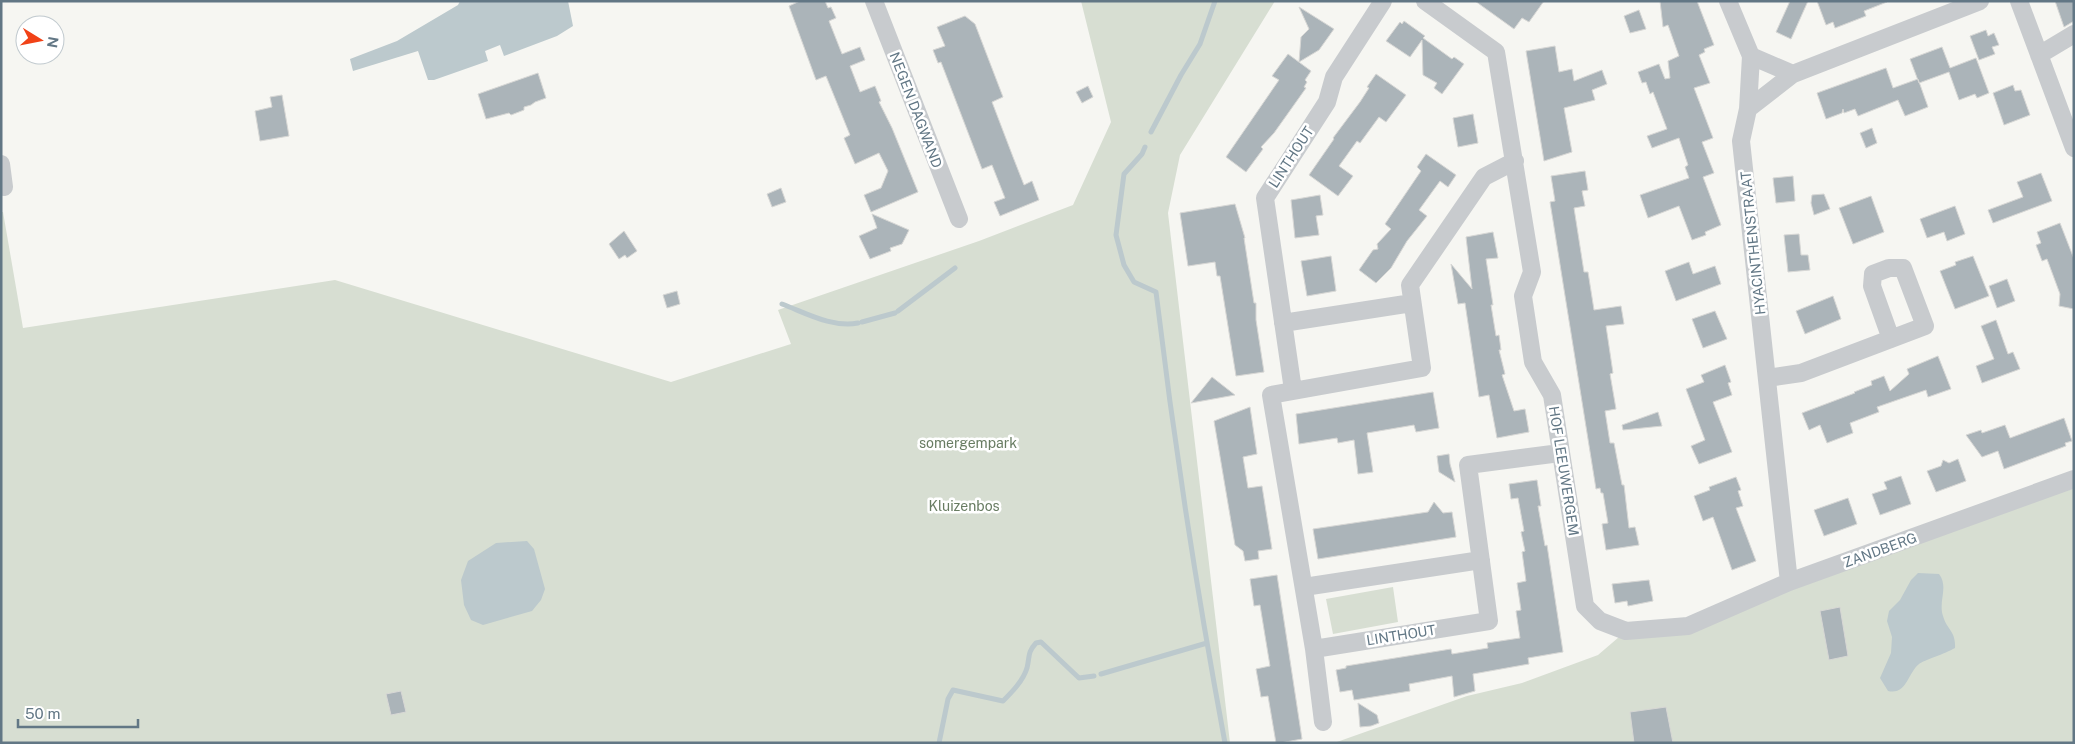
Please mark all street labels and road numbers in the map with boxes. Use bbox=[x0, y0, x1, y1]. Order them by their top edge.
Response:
street label: NEGEN DAGWAND bbox=[887, 50, 945, 170]
street label: LINTHOUT bbox=[1265, 123, 1317, 191]
street label: HYACINTHENSTRAAT bbox=[1738, 170, 1768, 316]
street label: HOF LEEUWERGEM bbox=[1546, 405, 1582, 537]
street label: ZANDBERG bbox=[1841, 529, 1919, 571]
street label: LINTHOUT bbox=[1365, 622, 1437, 648]

